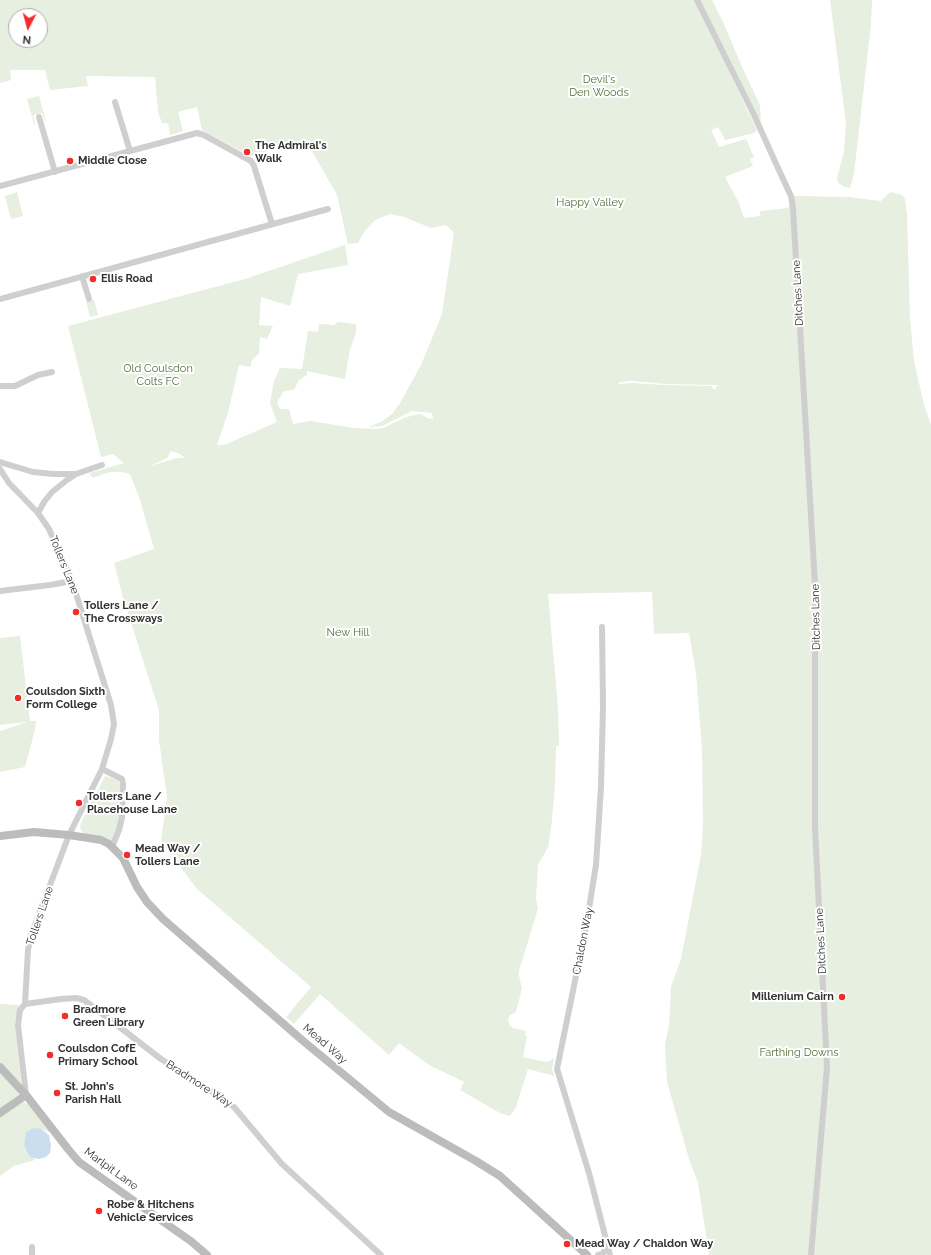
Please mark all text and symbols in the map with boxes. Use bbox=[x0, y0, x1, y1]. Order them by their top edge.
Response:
north arrow bbox=[8, 8, 48, 48]
text: N bbox=[22, 33, 32, 46]
park label: Devil's Den Woods bbox=[569, 73, 629, 99]
place label: The Admiral's Walk bbox=[255, 139, 327, 165]
marker: The Admiral's Walk bbox=[242, 147, 252, 157]
place label: Middle Close bbox=[78, 154, 147, 168]
marker: Middle Close bbox=[65, 156, 75, 166]
park label: Happy Valley bbox=[556, 196, 624, 210]
street label: Ditches Lane bbox=[790, 260, 806, 326]
place label: Ellis Road bbox=[101, 272, 153, 286]
marker: Ellis Road bbox=[88, 274, 98, 284]
park label: Old Coulsdon Colts FC bbox=[123, 362, 193, 388]
street label: Tollers Lane bbox=[46, 534, 82, 596]
street label: Ditches Lane bbox=[809, 584, 823, 650]
place label: Tollers Lane / The Crossways bbox=[84, 599, 162, 625]
marker: Tollers Lane / The Crossways bbox=[71, 607, 81, 617]
park label: New Hill bbox=[327, 626, 369, 640]
place label: Coulsdon Sixth Form College bbox=[26, 685, 105, 711]
marker: Coulsdon Sixth Form College bbox=[13, 693, 23, 703]
place label: Tollers Lane / Placehouse Lane bbox=[87, 790, 177, 816]
marker: Tollers Lane / Placehouse Lane bbox=[74, 798, 84, 808]
place label: Mead Way / Tollers Lane bbox=[135, 842, 200, 868]
marker: Mead Way / Tollers Lane bbox=[122, 850, 132, 860]
street label: Tollers Lane bbox=[24, 885, 56, 947]
street label: Chaldon Way bbox=[570, 906, 596, 976]
street label: Ditches Lane bbox=[813, 908, 829, 974]
place label: Millenium Cairn bbox=[751, 990, 834, 1004]
marker: Millenium Cairn bbox=[837, 992, 847, 1002]
place label: Bradmore Green Library bbox=[73, 1003, 145, 1029]
marker: Bradmore Green Library bbox=[60, 1011, 70, 1021]
street label: Mead Way bbox=[300, 1021, 350, 1067]
place label: Coulsdon CofE Primary School bbox=[58, 1042, 138, 1068]
park label: Farthing Downs bbox=[759, 1046, 839, 1060]
marker: Coulsdon CofE Primary School bbox=[45, 1050, 55, 1060]
street label: Bradmore Way bbox=[163, 1058, 235, 1110]
place label: St. John's Parish Hall bbox=[65, 1080, 121, 1106]
marker: St. John's Parish Hall bbox=[52, 1088, 62, 1098]
street label: Marlpit Lane bbox=[81, 1145, 141, 1193]
place label: Robe & Hitchens Vehicle Services bbox=[107, 1198, 194, 1224]
marker: Robe & Hitchens Vehicle Services bbox=[94, 1206, 104, 1216]
place label: Mead Way / Chaldon Way bbox=[575, 1237, 713, 1251]
marker: Mead Way / Chaldon Way bbox=[562, 1239, 572, 1249]

